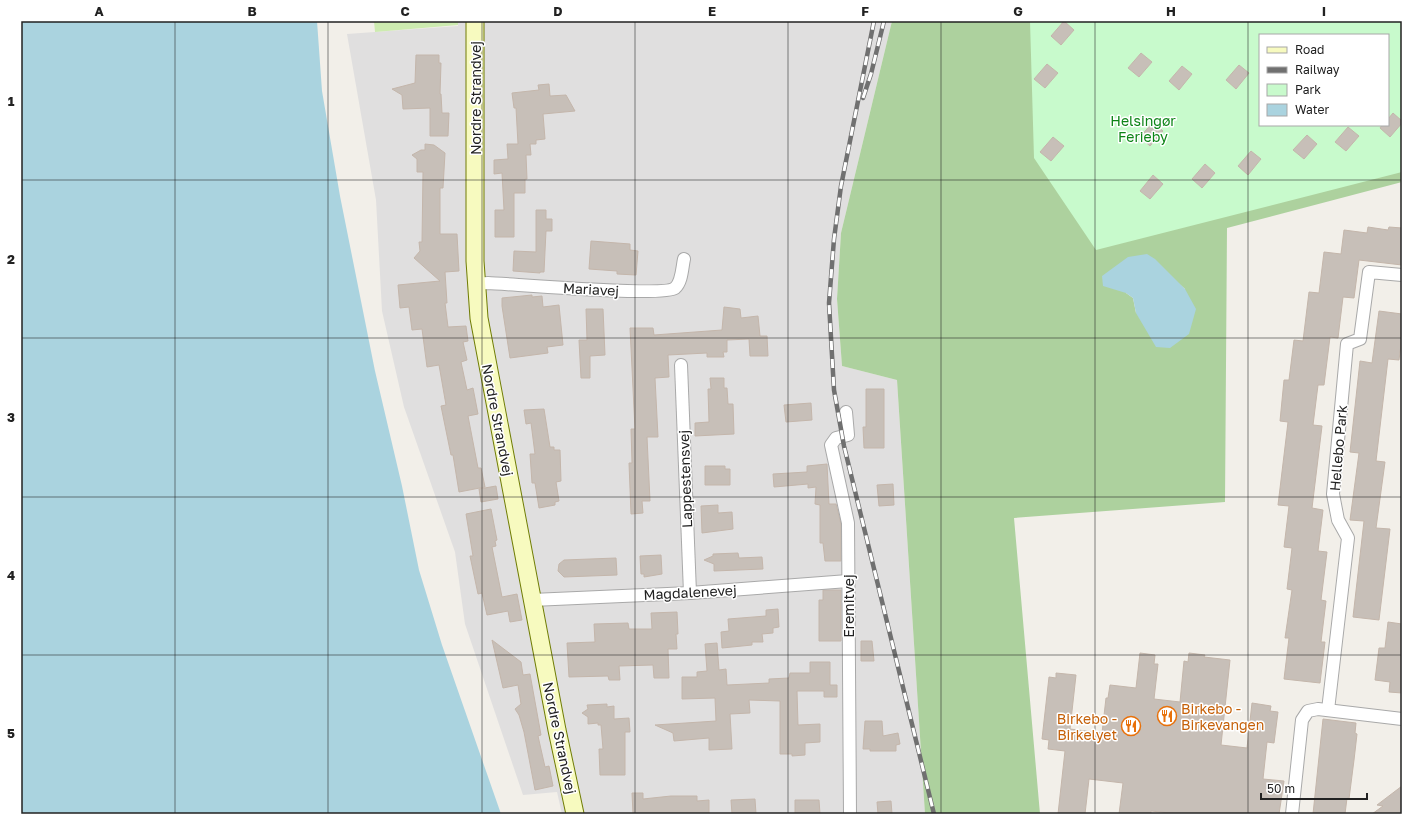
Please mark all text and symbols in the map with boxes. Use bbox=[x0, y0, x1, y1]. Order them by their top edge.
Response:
text: A bbox=[94, 3, 104, 19]
text: B bbox=[247, 3, 257, 19]
text: C bbox=[400, 3, 410, 19]
text: D bbox=[553, 3, 563, 19]
text: E bbox=[708, 3, 716, 19]
text: F bbox=[861, 3, 869, 19]
text: G bbox=[1013, 3, 1023, 19]
text: H bbox=[1166, 3, 1176, 19]
text: I bbox=[1322, 3, 1326, 19]
legend bbox=[1259, 34, 1389, 126]
street label: Nordre Strandvej bbox=[467, 41, 484, 155]
text: Road bbox=[1295, 42, 1324, 57]
text: Railway bbox=[1295, 62, 1340, 77]
text: Park bbox=[1295, 82, 1321, 97]
text: 1 bbox=[8, 93, 15, 109]
text: Water bbox=[1295, 102, 1329, 117]
park label: Helsingør Ferieby bbox=[1110, 112, 1176, 145]
text: 2 bbox=[7, 251, 15, 267]
street label: Mariavej bbox=[562, 279, 620, 299]
street label: Nordre Strandvej bbox=[479, 362, 517, 478]
street label: Hellebo Park bbox=[1326, 404, 1350, 492]
text: 3 bbox=[7, 409, 15, 425]
street label: Lappestensvej bbox=[675, 430, 695, 528]
text: 4 bbox=[7, 567, 15, 583]
street label: Eremitvej bbox=[840, 574, 857, 638]
street label: Magdalenevej bbox=[643, 581, 737, 603]
street label: Nordre Strandvej bbox=[540, 680, 580, 796]
place label: Birkebo - Birkevangen bbox=[1181, 700, 1264, 733]
restaurant icon: Birkebo - Birkevangen bbox=[1156, 705, 1178, 727]
place label: Birkebo - Birkelyet bbox=[1057, 710, 1117, 743]
restaurant icon: Birkebo - Birkelyet bbox=[1120, 715, 1142, 737]
text: 5 bbox=[7, 725, 15, 741]
scale bar bbox=[1261, 775, 1367, 801]
text: 50 m bbox=[1267, 781, 1295, 796]

